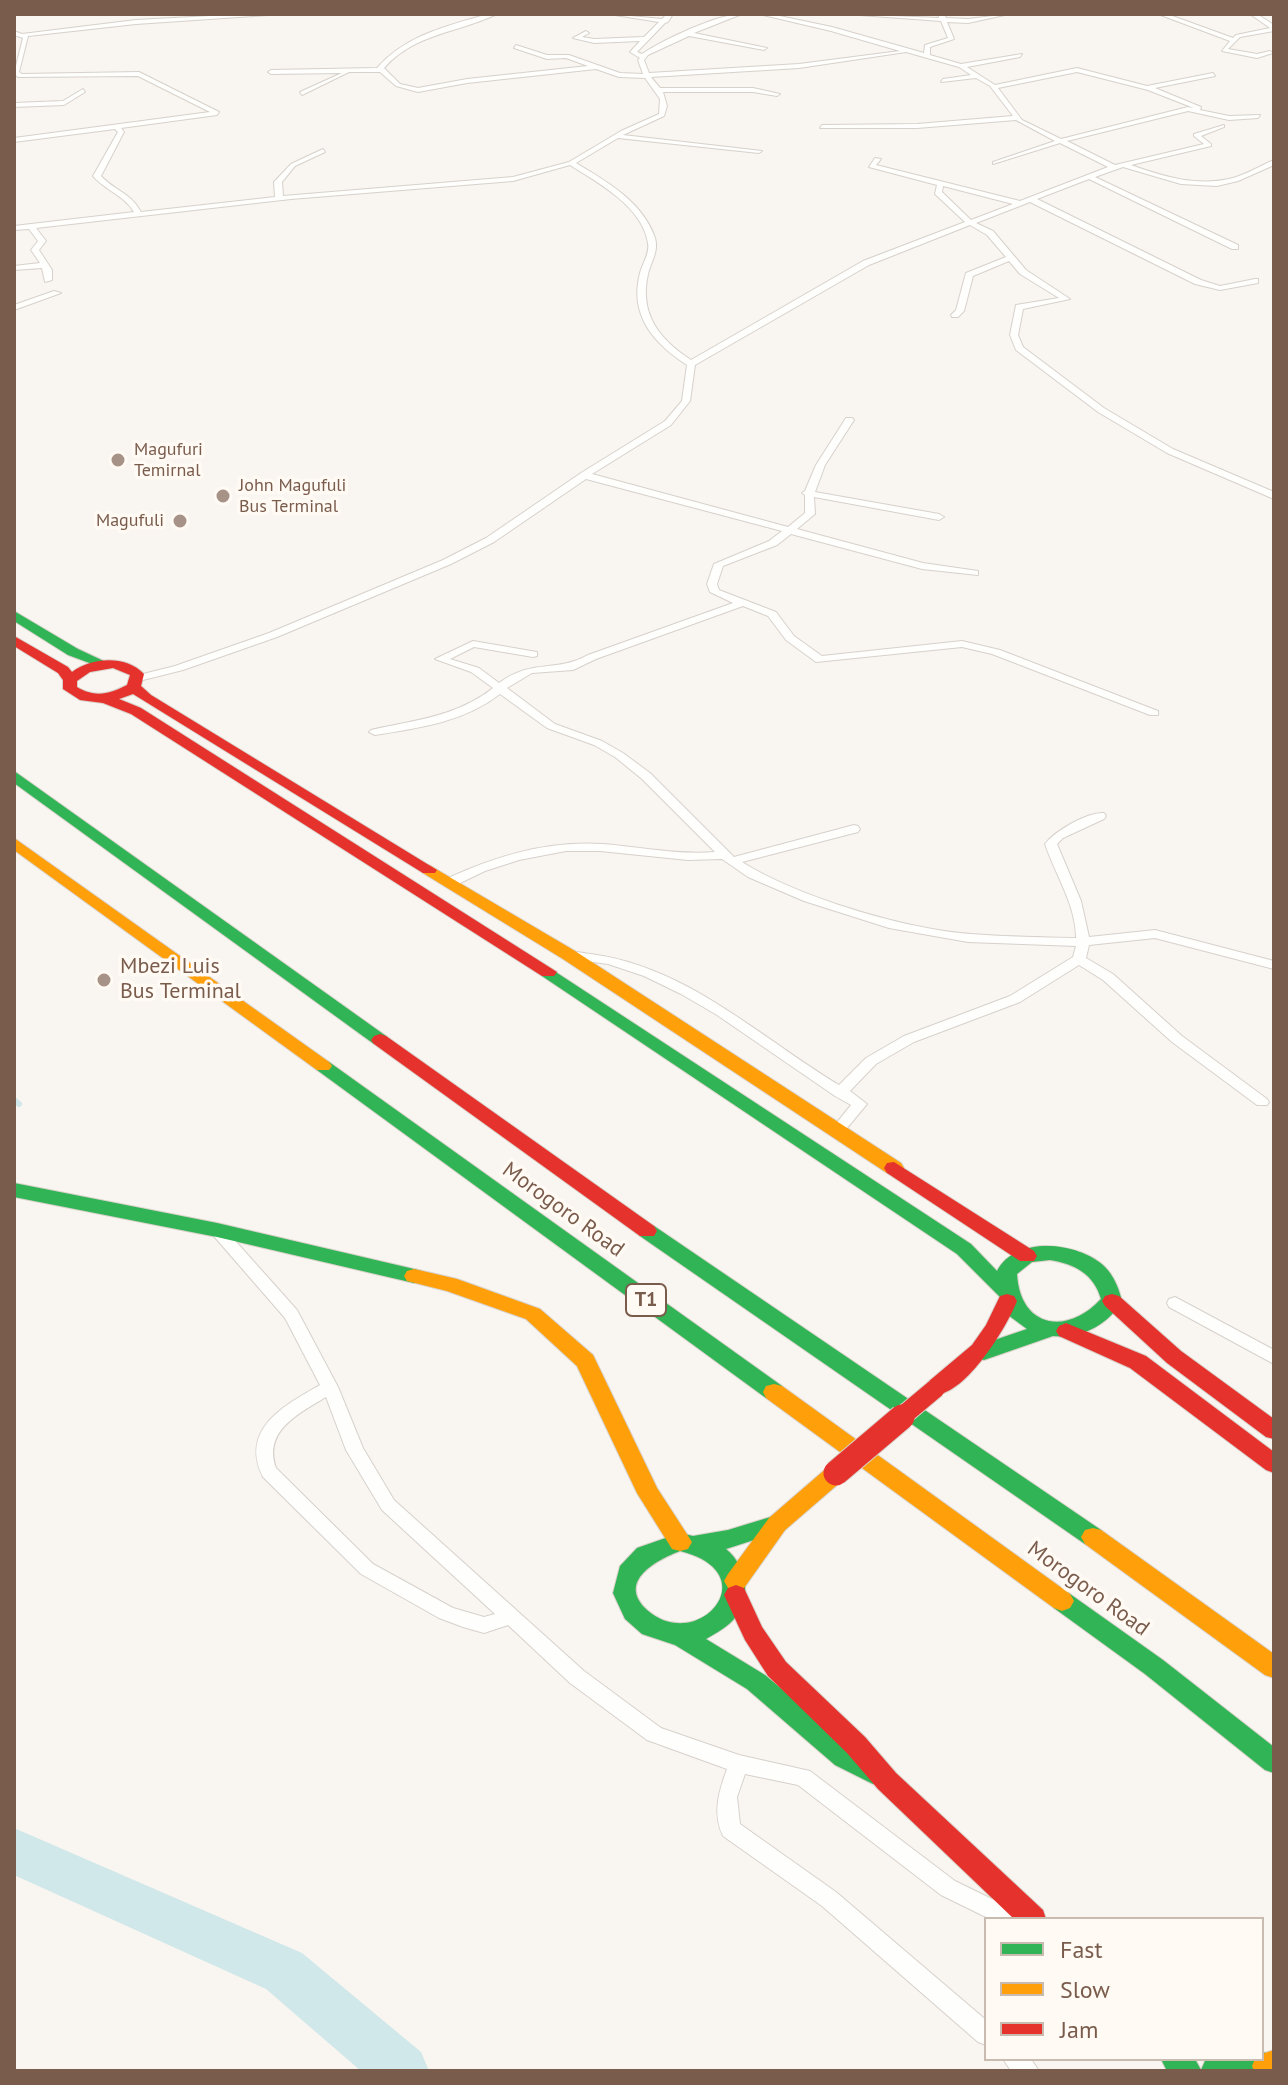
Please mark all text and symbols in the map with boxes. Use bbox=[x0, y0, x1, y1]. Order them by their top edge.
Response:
place label: Magufuri Temirnal bbox=[134, 439, 203, 482]
marker: Magufuri Temirnal bbox=[109, 451, 127, 469]
place label: John Magufuli Bus Terminal bbox=[239, 475, 346, 518]
marker: John Magufuli Bus Terminal bbox=[214, 487, 232, 505]
place label: Magufuli bbox=[96, 510, 164, 532]
marker: Magufuli bbox=[171, 512, 189, 530]
place label: Mbezi Luis Bus Terminal bbox=[120, 954, 241, 1006]
marker: Mbezi Luis Bus Terminal bbox=[95, 971, 113, 989]
street label: Morogoro Road bbox=[497, 1157, 629, 1263]
road number: T1 bbox=[626, 1284, 666, 1316]
street label: Morogoro Road bbox=[1022, 1536, 1154, 1642]
legend bbox=[984, 1917, 1264, 2061]
text: Fast bbox=[1060, 1934, 1103, 1965]
text: Slow bbox=[1060, 1974, 1110, 2005]
text: Jam bbox=[1060, 2014, 1098, 2045]

